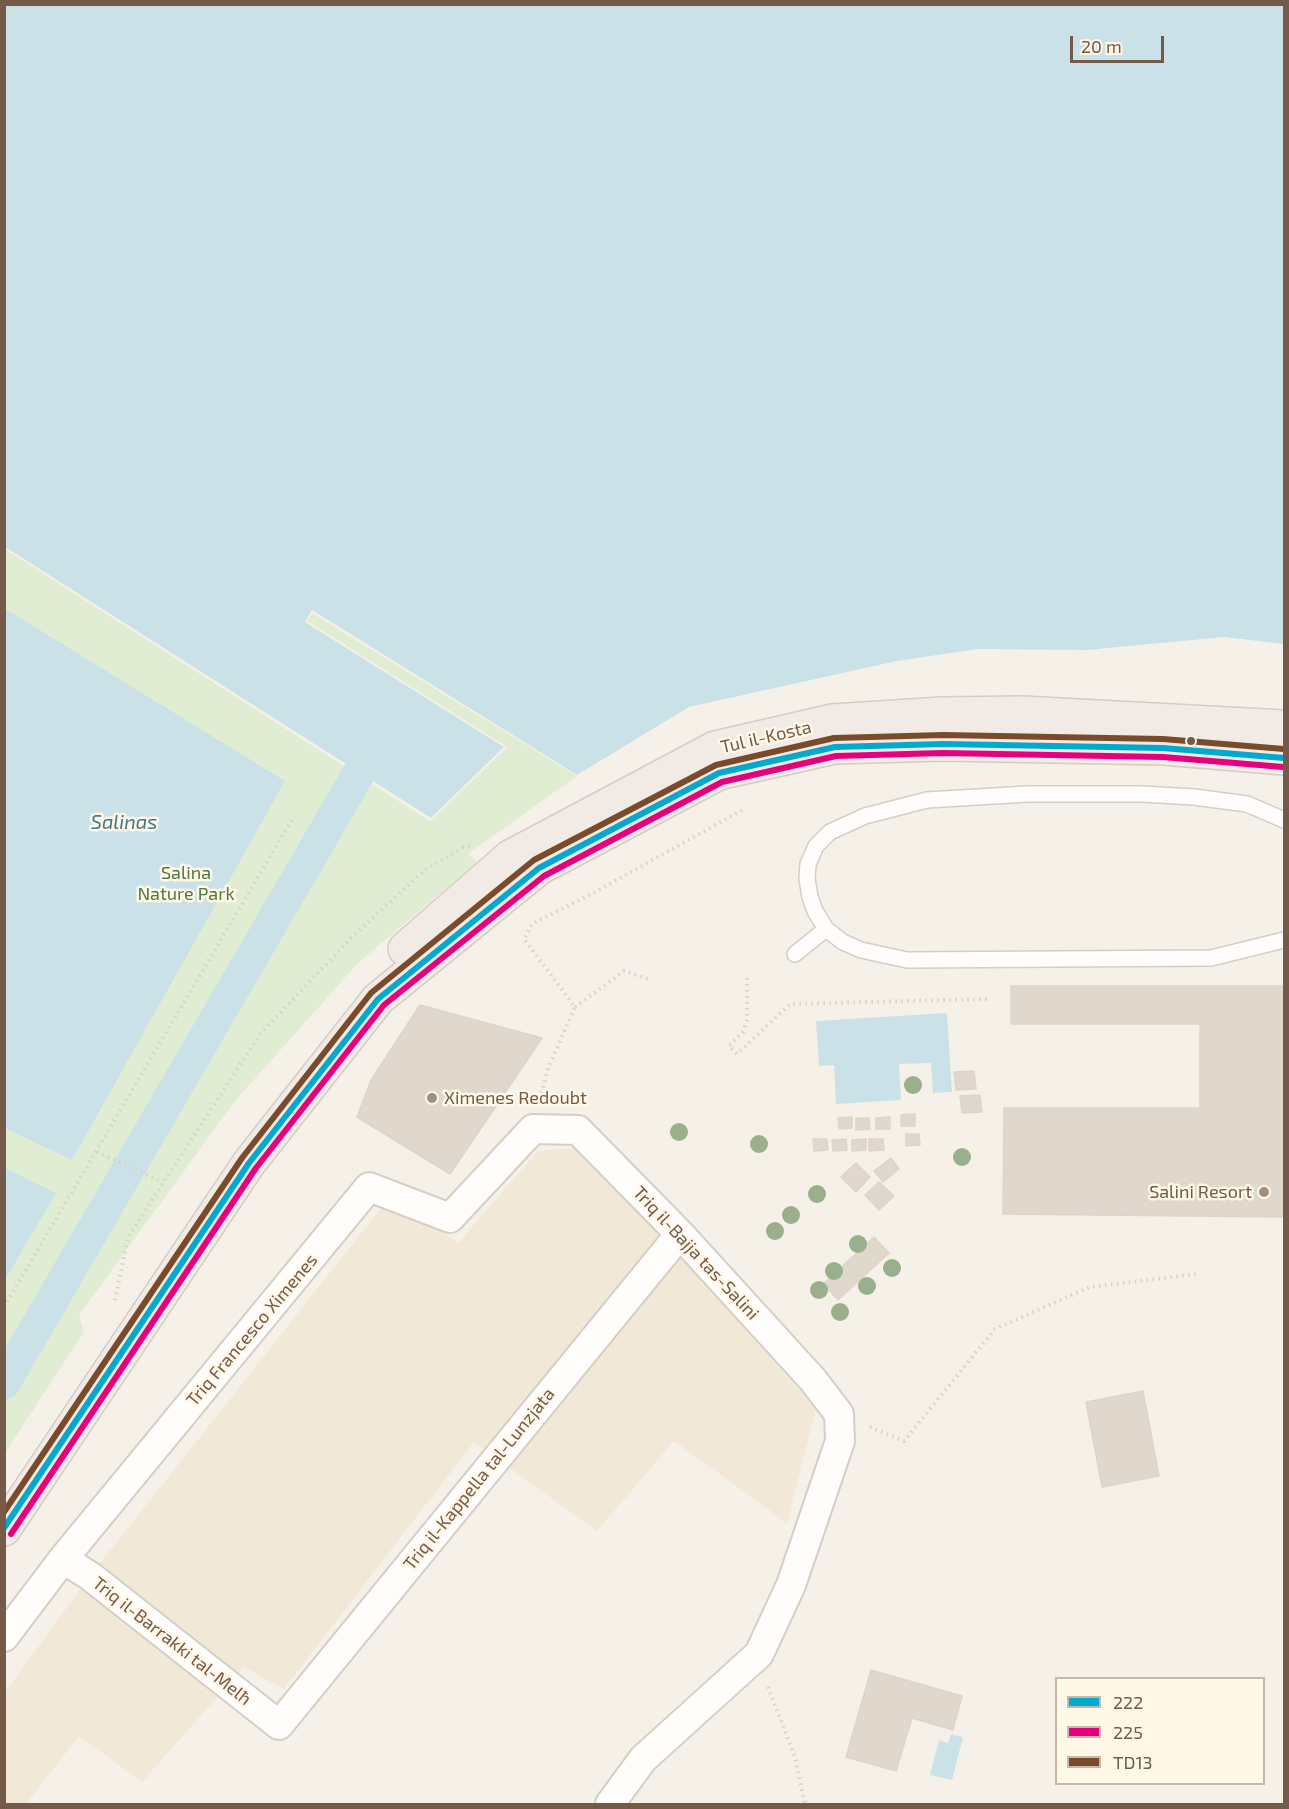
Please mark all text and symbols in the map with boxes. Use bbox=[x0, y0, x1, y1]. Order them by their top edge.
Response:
scale bar bbox=[1073, 24, 1168, 62]
text: 20 m bbox=[1081, 35, 1122, 57]
street label: Tul il-Kosta bbox=[718, 716, 814, 758]
unlabelled marker bbox=[1185, 735, 1197, 747]
water label: Salinas bbox=[91, 810, 157, 834]
park label: Salina Nature Park bbox=[137, 862, 235, 904]
place label: Ximenes Redoubt bbox=[444, 1087, 587, 1109]
marker: Ximenes Redoubt bbox=[425, 1091, 439, 1105]
place label: Salini Resort bbox=[1149, 1181, 1252, 1203]
street label: Triq il-Bajja tas-Salini bbox=[629, 1182, 763, 1324]
marker: Salini Resort bbox=[1257, 1185, 1271, 1199]
street label: Triq Francesco Ximenes bbox=[182, 1249, 322, 1411]
street label: Triq il-Kappella tal-Lunzjata bbox=[399, 1384, 559, 1574]
street label: Triq il-Barrakki tal-Melħ bbox=[88, 1572, 256, 1710]
legend bbox=[1055, 1677, 1265, 1785]
text: 222 bbox=[1113, 1691, 1143, 1713]
text: 225 bbox=[1113, 1721, 1143, 1743]
text: TD13 bbox=[1113, 1751, 1153, 1773]

